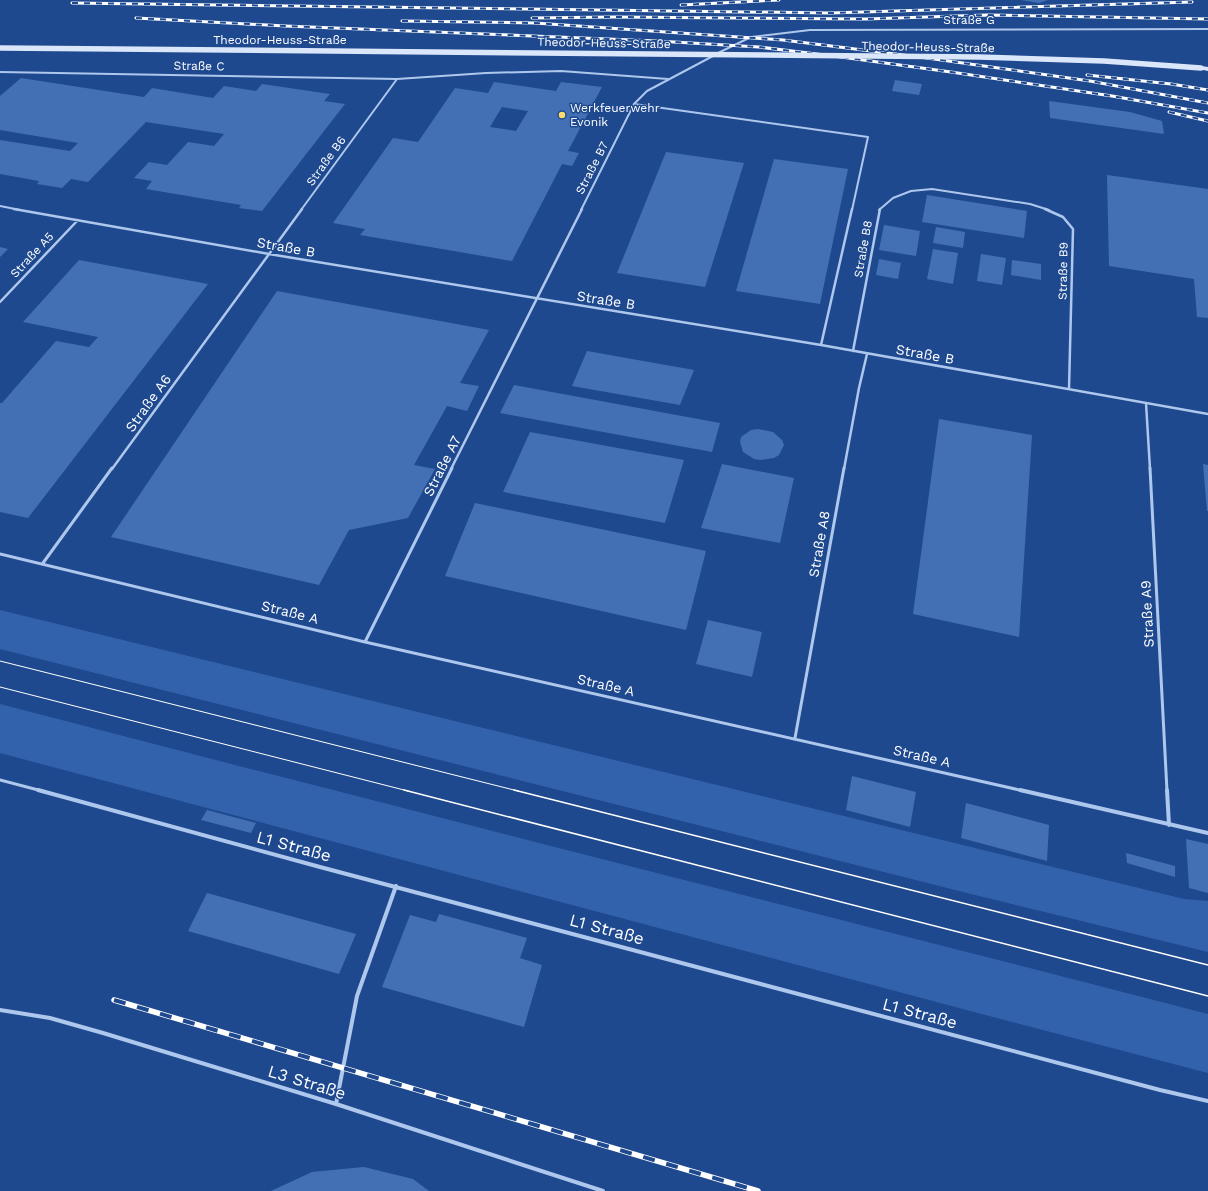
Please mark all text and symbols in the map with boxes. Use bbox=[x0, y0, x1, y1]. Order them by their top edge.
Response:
street label: Straße G bbox=[943, 13, 995, 27]
street label: Theodor-Heuss-Straße bbox=[213, 33, 347, 47]
street label: Theodor-Heuss-Straße bbox=[537, 35, 671, 51]
street label: Theodor-Heuss-Straße bbox=[861, 39, 995, 55]
street label: Straße C bbox=[173, 59, 225, 73]
place label: Werkfeuerwehr Evonik bbox=[570, 101, 660, 129]
marker: Werkfeuerwehr Evonik bbox=[557, 110, 567, 120]
street label: Straße B6 bbox=[303, 134, 349, 188]
street label: Straße B7 bbox=[573, 139, 611, 197]
street label: Straße B8 bbox=[851, 219, 875, 279]
street label: Straße A5 bbox=[7, 229, 57, 281]
street label: Straße B bbox=[256, 234, 316, 260]
street label: Straße B9 bbox=[1055, 242, 1071, 300]
street label: Straße B bbox=[576, 287, 636, 313]
street label: Straße B bbox=[895, 341, 955, 367]
street label: Straße A6 bbox=[122, 371, 174, 435]
street label: Straße A7 bbox=[420, 433, 464, 499]
street label: Straße A8 bbox=[805, 510, 833, 578]
street label: Straße A9 bbox=[1137, 580, 1157, 648]
street label: Straße A bbox=[260, 597, 320, 627]
street label: Straße A bbox=[576, 671, 636, 699]
street label: Straße A bbox=[892, 742, 952, 770]
street label: L1 Straße bbox=[255, 826, 333, 866]
street label: L1 Straße bbox=[568, 909, 646, 949]
street label: L1 Straße bbox=[881, 993, 959, 1033]
street label: L3 Straße bbox=[266, 1061, 348, 1103]

